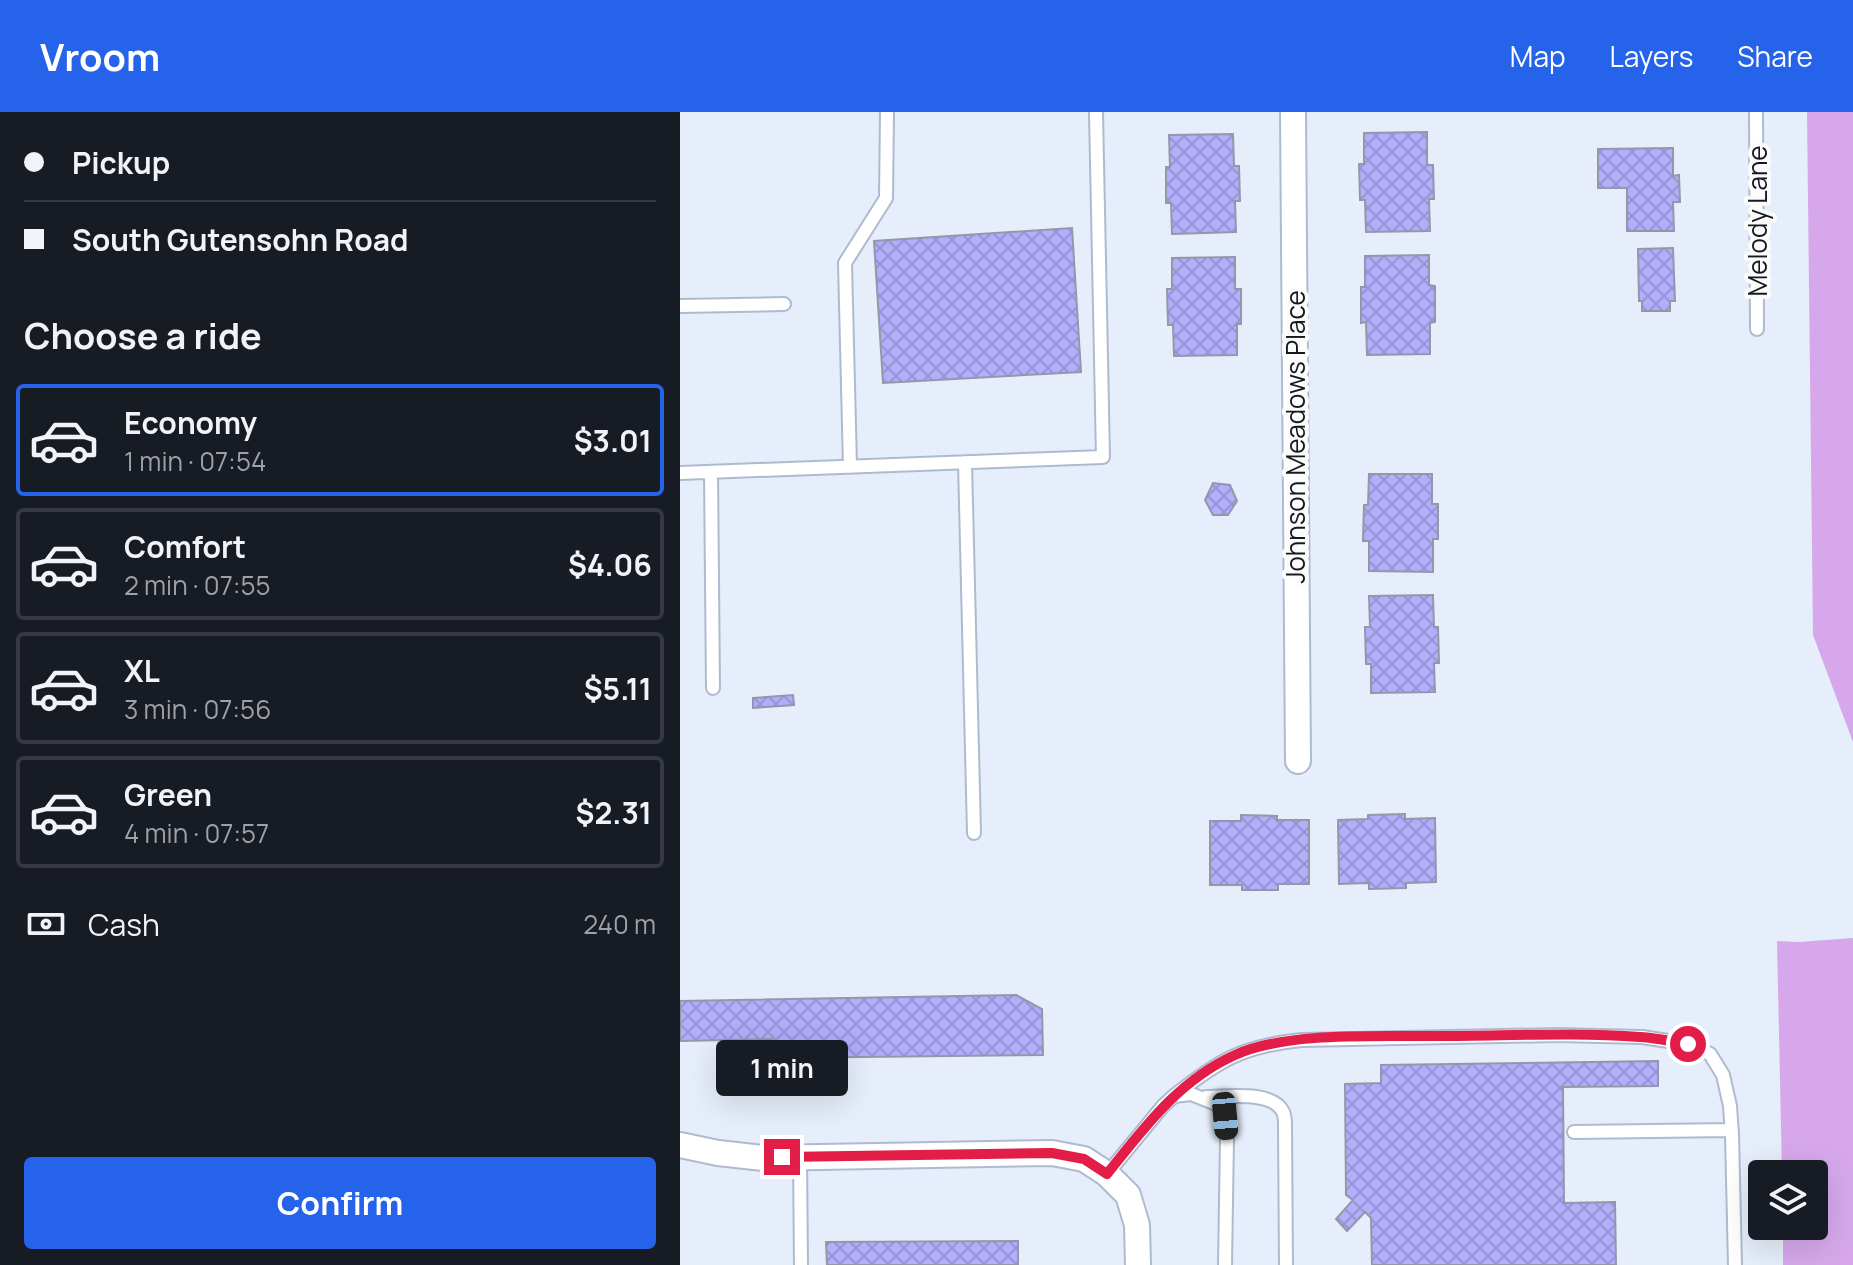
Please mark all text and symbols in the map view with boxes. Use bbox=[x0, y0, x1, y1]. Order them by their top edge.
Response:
text: Vroom bbox=[40, 30, 160, 82]
text: Map bbox=[1510, 37, 1566, 75]
text: Layers bbox=[1610, 37, 1693, 75]
text: Share bbox=[1737, 37, 1813, 75]
text: Pickup bbox=[72, 142, 170, 183]
street label: Melody Lane bbox=[1739, 145, 1775, 297]
text: South Gutensohn Road bbox=[72, 219, 409, 260]
street label: Johnson Meadows Place bbox=[1277, 290, 1313, 584]
text: Choose a ride bbox=[24, 311, 262, 360]
text: Economy bbox=[124, 402, 257, 443]
icon: car bbox=[28, 404, 100, 476]
text: $3.01 bbox=[574, 420, 652, 461]
text: 1 min · 07:54 bbox=[124, 443, 266, 479]
text: Comfort bbox=[124, 526, 246, 567]
icon: car bbox=[28, 528, 100, 600]
text: $4.06 bbox=[568, 544, 652, 585]
text: 2 min · 07:55 bbox=[124, 567, 271, 603]
text: XL bbox=[124, 650, 160, 691]
icon: car bbox=[28, 652, 100, 724]
text: $5.11 bbox=[584, 668, 652, 709]
text: 3 min · 07:56 bbox=[124, 691, 271, 727]
text: Green bbox=[124, 774, 212, 815]
icon: car bbox=[28, 776, 100, 848]
text: $2.31 bbox=[576, 792, 652, 833]
text: 4 min · 07:57 bbox=[124, 815, 269, 851]
icon: cash bbox=[24, 902, 68, 946]
text: Cash bbox=[88, 904, 160, 945]
text: 240 m bbox=[583, 906, 656, 942]
route start bbox=[1670, 1026, 1706, 1062]
callout: 1 min bbox=[716, 1041, 848, 1097]
text: 1 min bbox=[750, 1050, 814, 1086]
car bbox=[1211, 1091, 1239, 1141]
route end bbox=[764, 1139, 800, 1175]
button: Confirm bbox=[24, 1157, 656, 1249]
map controls bbox=[1748, 1160, 1828, 1240]
button: layers bbox=[1748, 1160, 1828, 1240]

